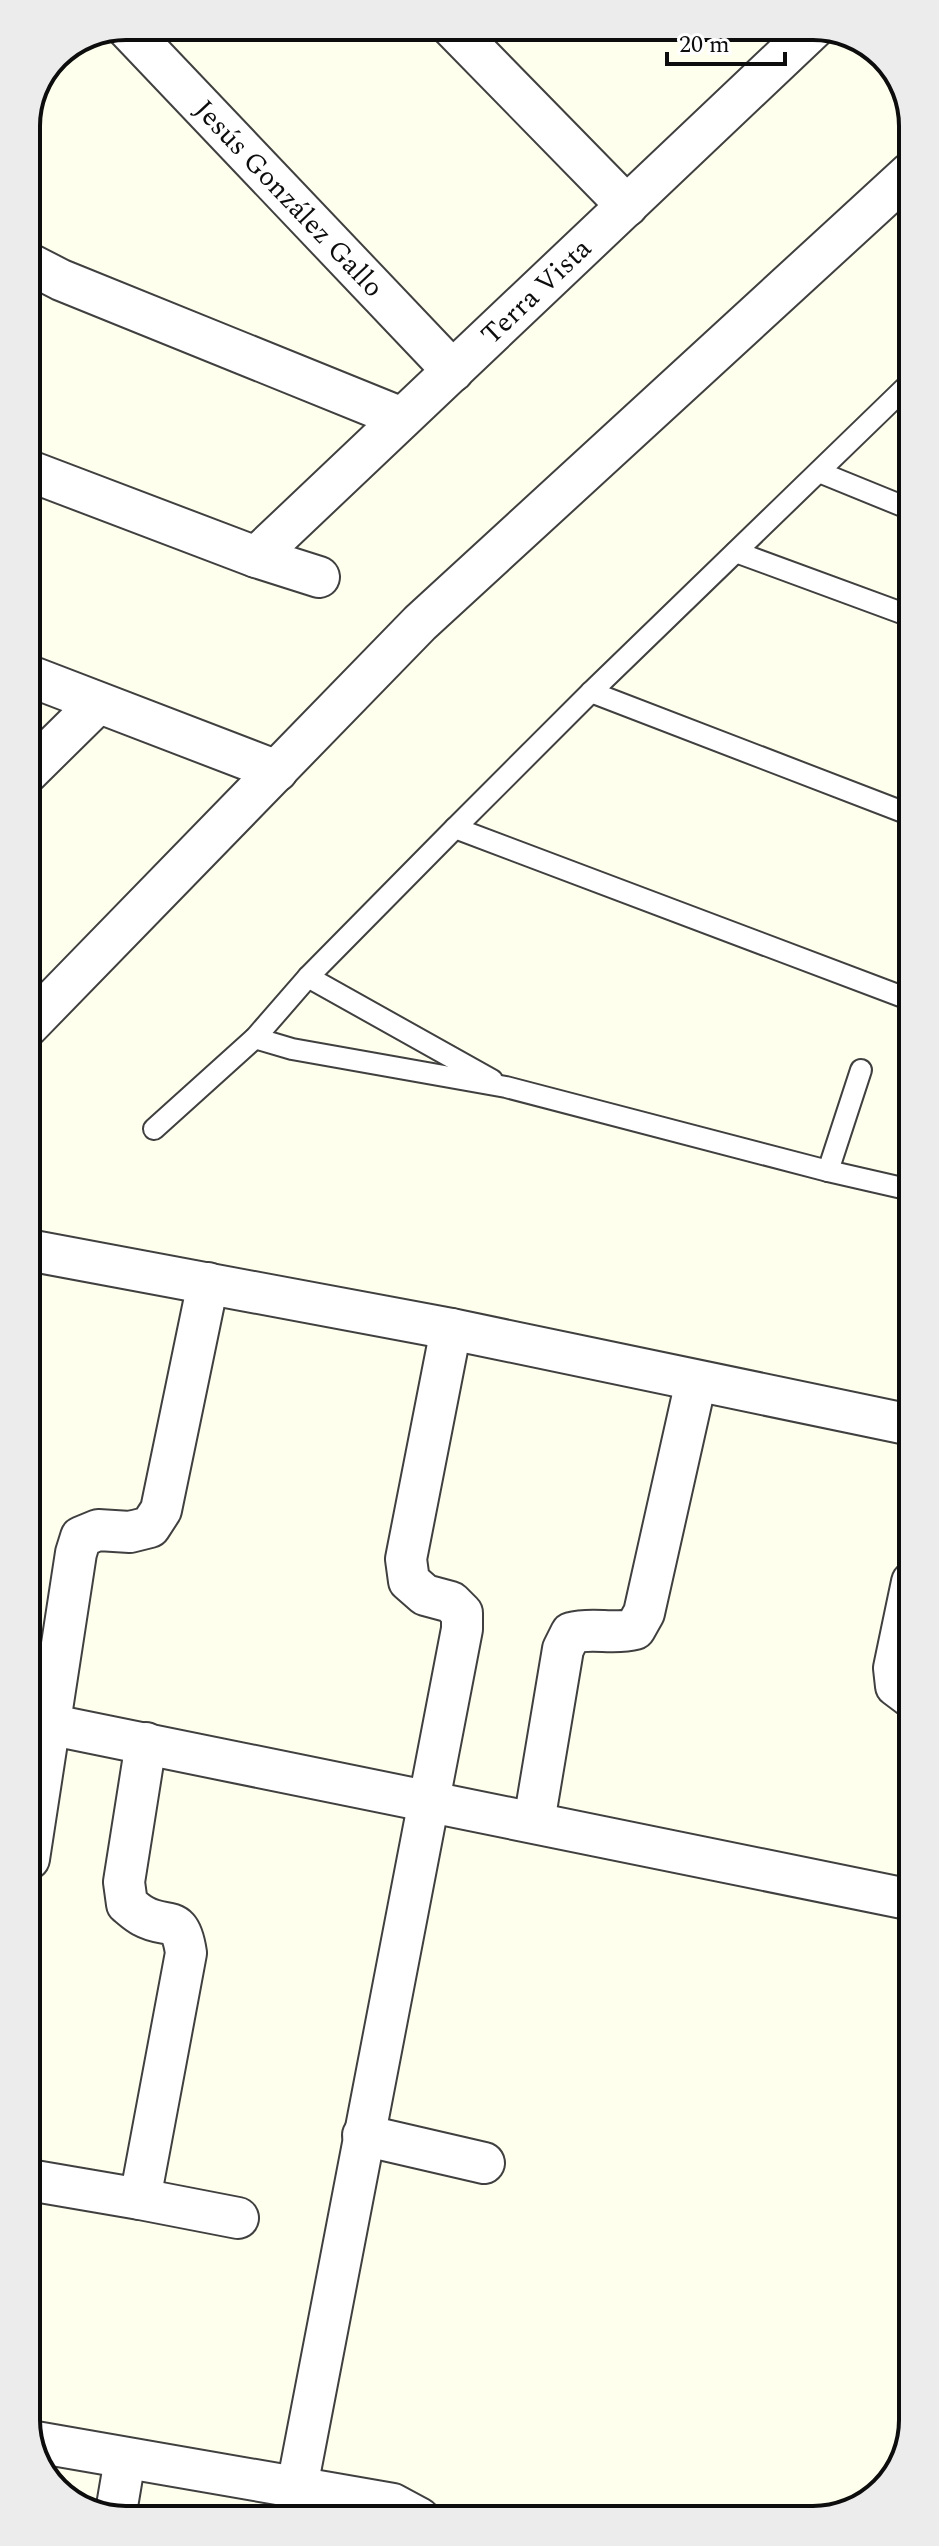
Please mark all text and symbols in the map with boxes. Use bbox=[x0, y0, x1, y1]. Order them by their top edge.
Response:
scale bar bbox=[667, 16, 785, 66]
text: 20 m bbox=[679, 27, 730, 63]
street label: Jesús González Gallo bbox=[184, 90, 394, 307]
street label: Terra Vista bbox=[471, 228, 602, 355]

